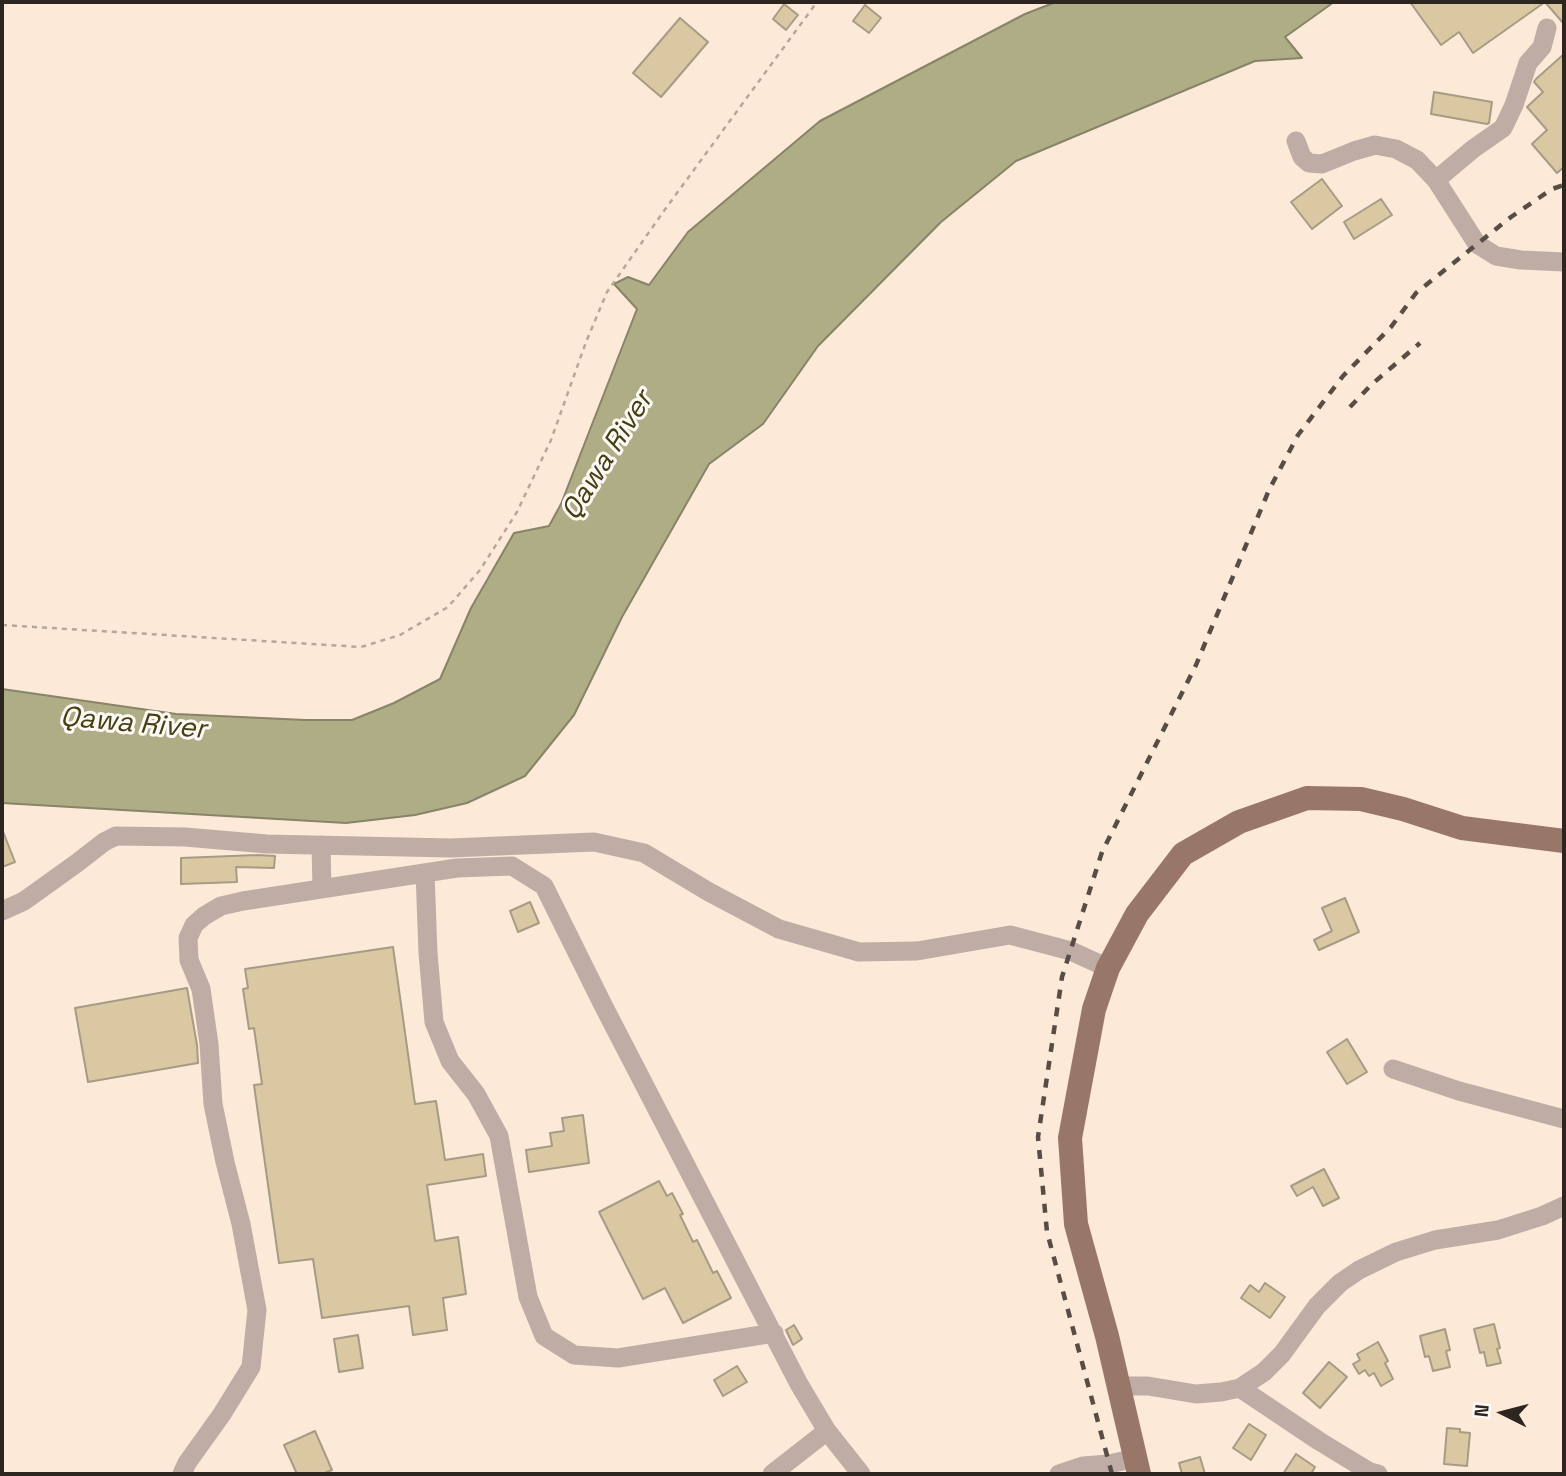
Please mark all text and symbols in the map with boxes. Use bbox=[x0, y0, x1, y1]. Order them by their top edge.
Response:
water label: Qawa River bbox=[555, 385, 661, 527]
water label: Qawa River bbox=[59, 701, 207, 747]
north arrow bbox=[1468, 1378, 1538, 1448]
text: N bbox=[1469, 1403, 1495, 1418]

